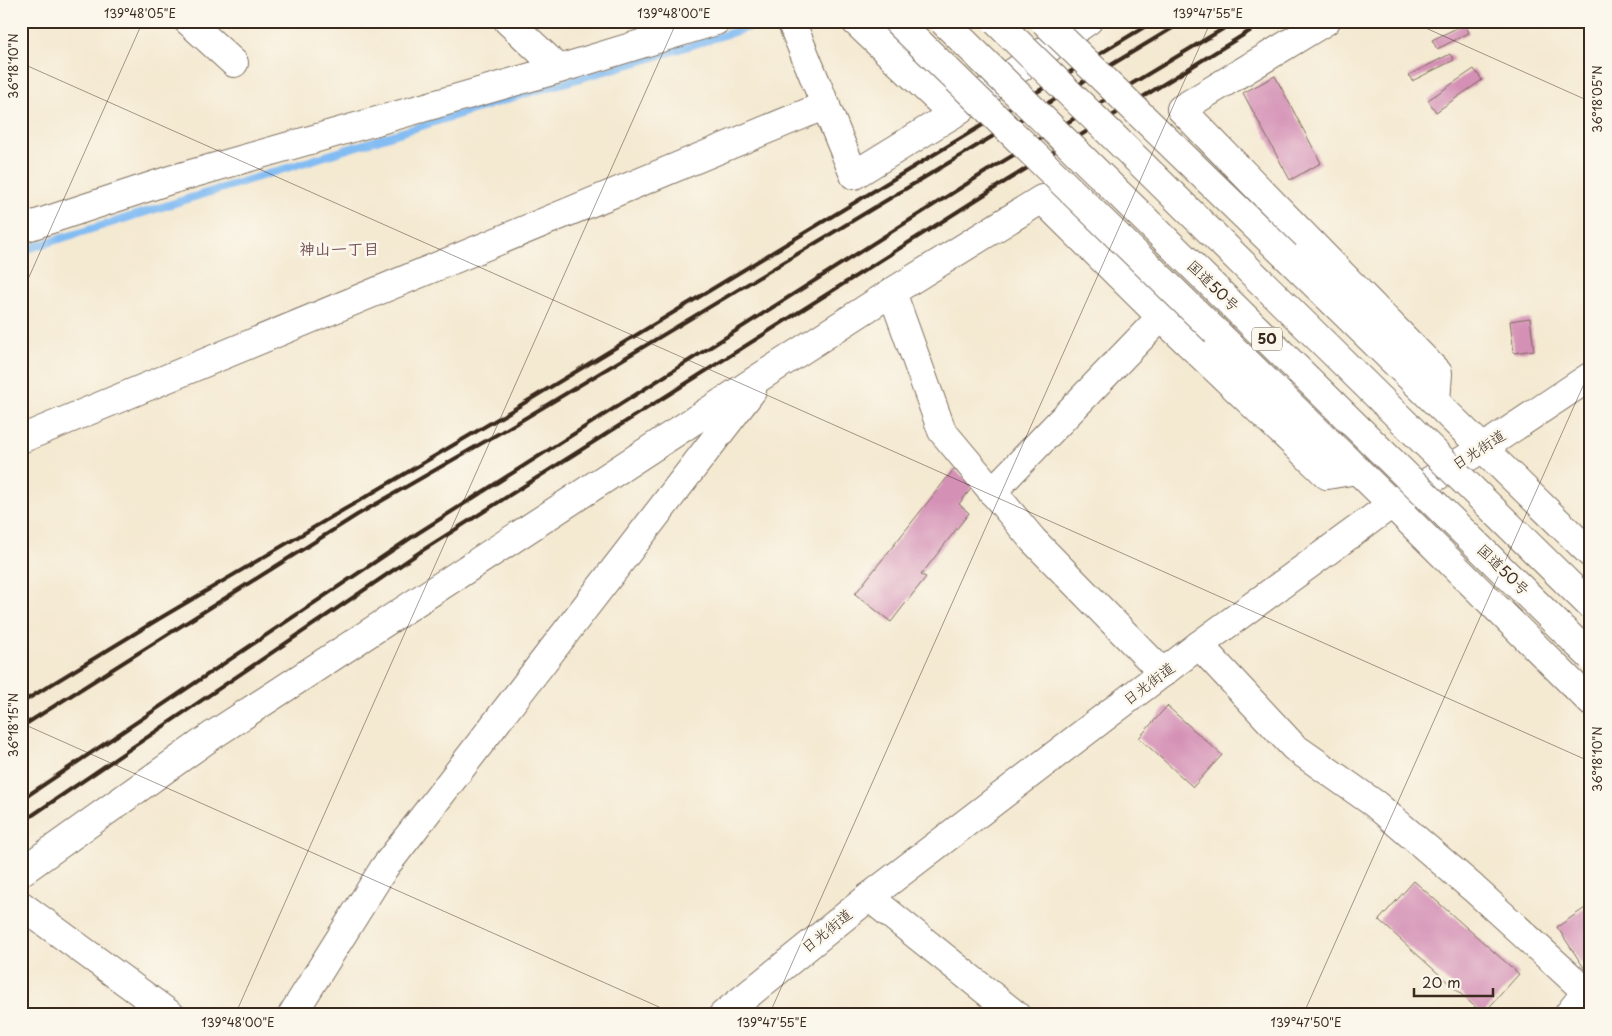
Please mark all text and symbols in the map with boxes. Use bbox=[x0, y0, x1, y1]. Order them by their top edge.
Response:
text: 139°48'05"E bbox=[104, 4, 176, 22]
text: 139°48'00"E bbox=[637, 4, 711, 22]
text: 139°47'55"E bbox=[1173, 4, 1243, 22]
text: 36°18'10"N bbox=[4, 33, 22, 99]
text: 36°18'05"N bbox=[1588, 65, 1606, 133]
district label: 神山一丁目 bbox=[299, 236, 379, 260]
street label: 国道50号 bbox=[1182, 254, 1246, 316]
road number: 50 bbox=[1252, 328, 1282, 350]
street label: 日光街道 bbox=[1447, 423, 1510, 475]
street label: 国道50号 bbox=[1472, 538, 1536, 600]
street label: 日光街道 bbox=[1117, 656, 1179, 710]
text: 36°18'15"N bbox=[4, 693, 22, 757]
text: 36°18'10"N bbox=[1588, 726, 1606, 792]
street label: 日光街道 bbox=[795, 902, 857, 958]
scale bar bbox=[1414, 966, 1493, 998]
text: 20 m bbox=[1422, 970, 1461, 993]
text: 139°48'00"E bbox=[201, 1013, 275, 1031]
text: 139°47'55"E bbox=[737, 1013, 807, 1031]
text: 139°47'50"E bbox=[1271, 1013, 1341, 1031]

